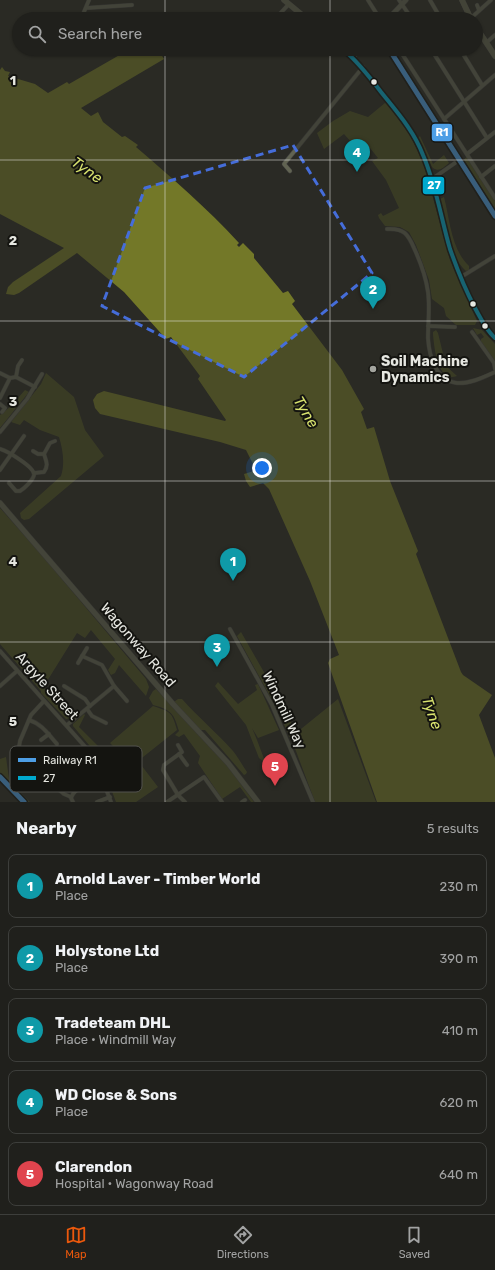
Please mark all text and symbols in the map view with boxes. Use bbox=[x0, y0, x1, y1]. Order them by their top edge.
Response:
search box bbox=[12, 12, 483, 56]
icon: search bbox=[26, 23, 48, 45]
text: Search here bbox=[58, 25, 142, 43]
text: 1 bbox=[10, 73, 16, 88]
unlabelled marker bbox=[369, 77, 379, 87]
line badge: R1 bbox=[431, 123, 453, 142]
text: R1 bbox=[435, 126, 449, 139]
pin: 4 bbox=[344, 139, 370, 172]
water label: Tyne bbox=[68, 153, 106, 187]
line badge: 27 bbox=[422, 176, 445, 195]
text: 27 bbox=[427, 179, 441, 192]
text: 2 bbox=[9, 233, 17, 248]
pin: 2 bbox=[360, 276, 386, 309]
unlabelled marker bbox=[468, 299, 478, 309]
unlabelled marker bbox=[480, 321, 490, 331]
place label: Soil Machine Dynamics bbox=[381, 353, 468, 386]
marker: Soil Machine Dynamics bbox=[368, 364, 378, 374]
water label: Tyne bbox=[290, 393, 323, 431]
text: 3 bbox=[9, 394, 18, 409]
your location bbox=[252, 458, 272, 478]
pin: 1 bbox=[220, 548, 246, 581]
text: 4 bbox=[9, 554, 18, 569]
street label: Wagonway Road bbox=[97, 599, 179, 691]
pin: 3 bbox=[204, 634, 230, 667]
street label: Argyle Street bbox=[12, 648, 82, 724]
street label: Windmill Way bbox=[259, 669, 309, 752]
water label: Tyne bbox=[418, 694, 446, 732]
text: 5 bbox=[9, 714, 17, 729]
legend bbox=[10, 746, 142, 792]
pin: 5 bbox=[262, 753, 288, 786]
text: Railway R1 bbox=[43, 754, 97, 767]
text: 27 bbox=[43, 772, 55, 785]
text: Nearby bbox=[16, 818, 77, 838]
text: 5 results bbox=[427, 821, 479, 836]
text: Arnold Laver - Timber World bbox=[55, 870, 260, 888]
text: 1 bbox=[27, 879, 33, 894]
text: 230 m bbox=[440, 879, 478, 894]
text: Place bbox=[55, 888, 88, 903]
text: Holystone Ltd bbox=[55, 942, 159, 960]
text: 2 bbox=[26, 951, 34, 966]
text: 390 m bbox=[439, 951, 478, 966]
text: Place bbox=[55, 960, 88, 975]
text: Tradeteam DHL bbox=[55, 1014, 170, 1032]
text: 3 bbox=[26, 1023, 34, 1038]
text: 410 m bbox=[442, 1023, 478, 1038]
text: Place · Windmill Way bbox=[55, 1032, 176, 1047]
text: WD Close & Sons bbox=[55, 1086, 177, 1104]
text: 4 bbox=[26, 1095, 34, 1110]
text: 620 m bbox=[440, 1095, 478, 1110]
text: Place bbox=[55, 1104, 88, 1119]
text: Clarendon bbox=[55, 1158, 132, 1176]
text: 5 bbox=[26, 1167, 34, 1182]
text: 640 m bbox=[439, 1167, 478, 1182]
text: Hospital · Wagonway Road bbox=[55, 1176, 214, 1191]
tab: Map bbox=[65, 1224, 87, 1261]
tab: Directions bbox=[217, 1224, 269, 1261]
tab: Saved bbox=[399, 1224, 430, 1261]

